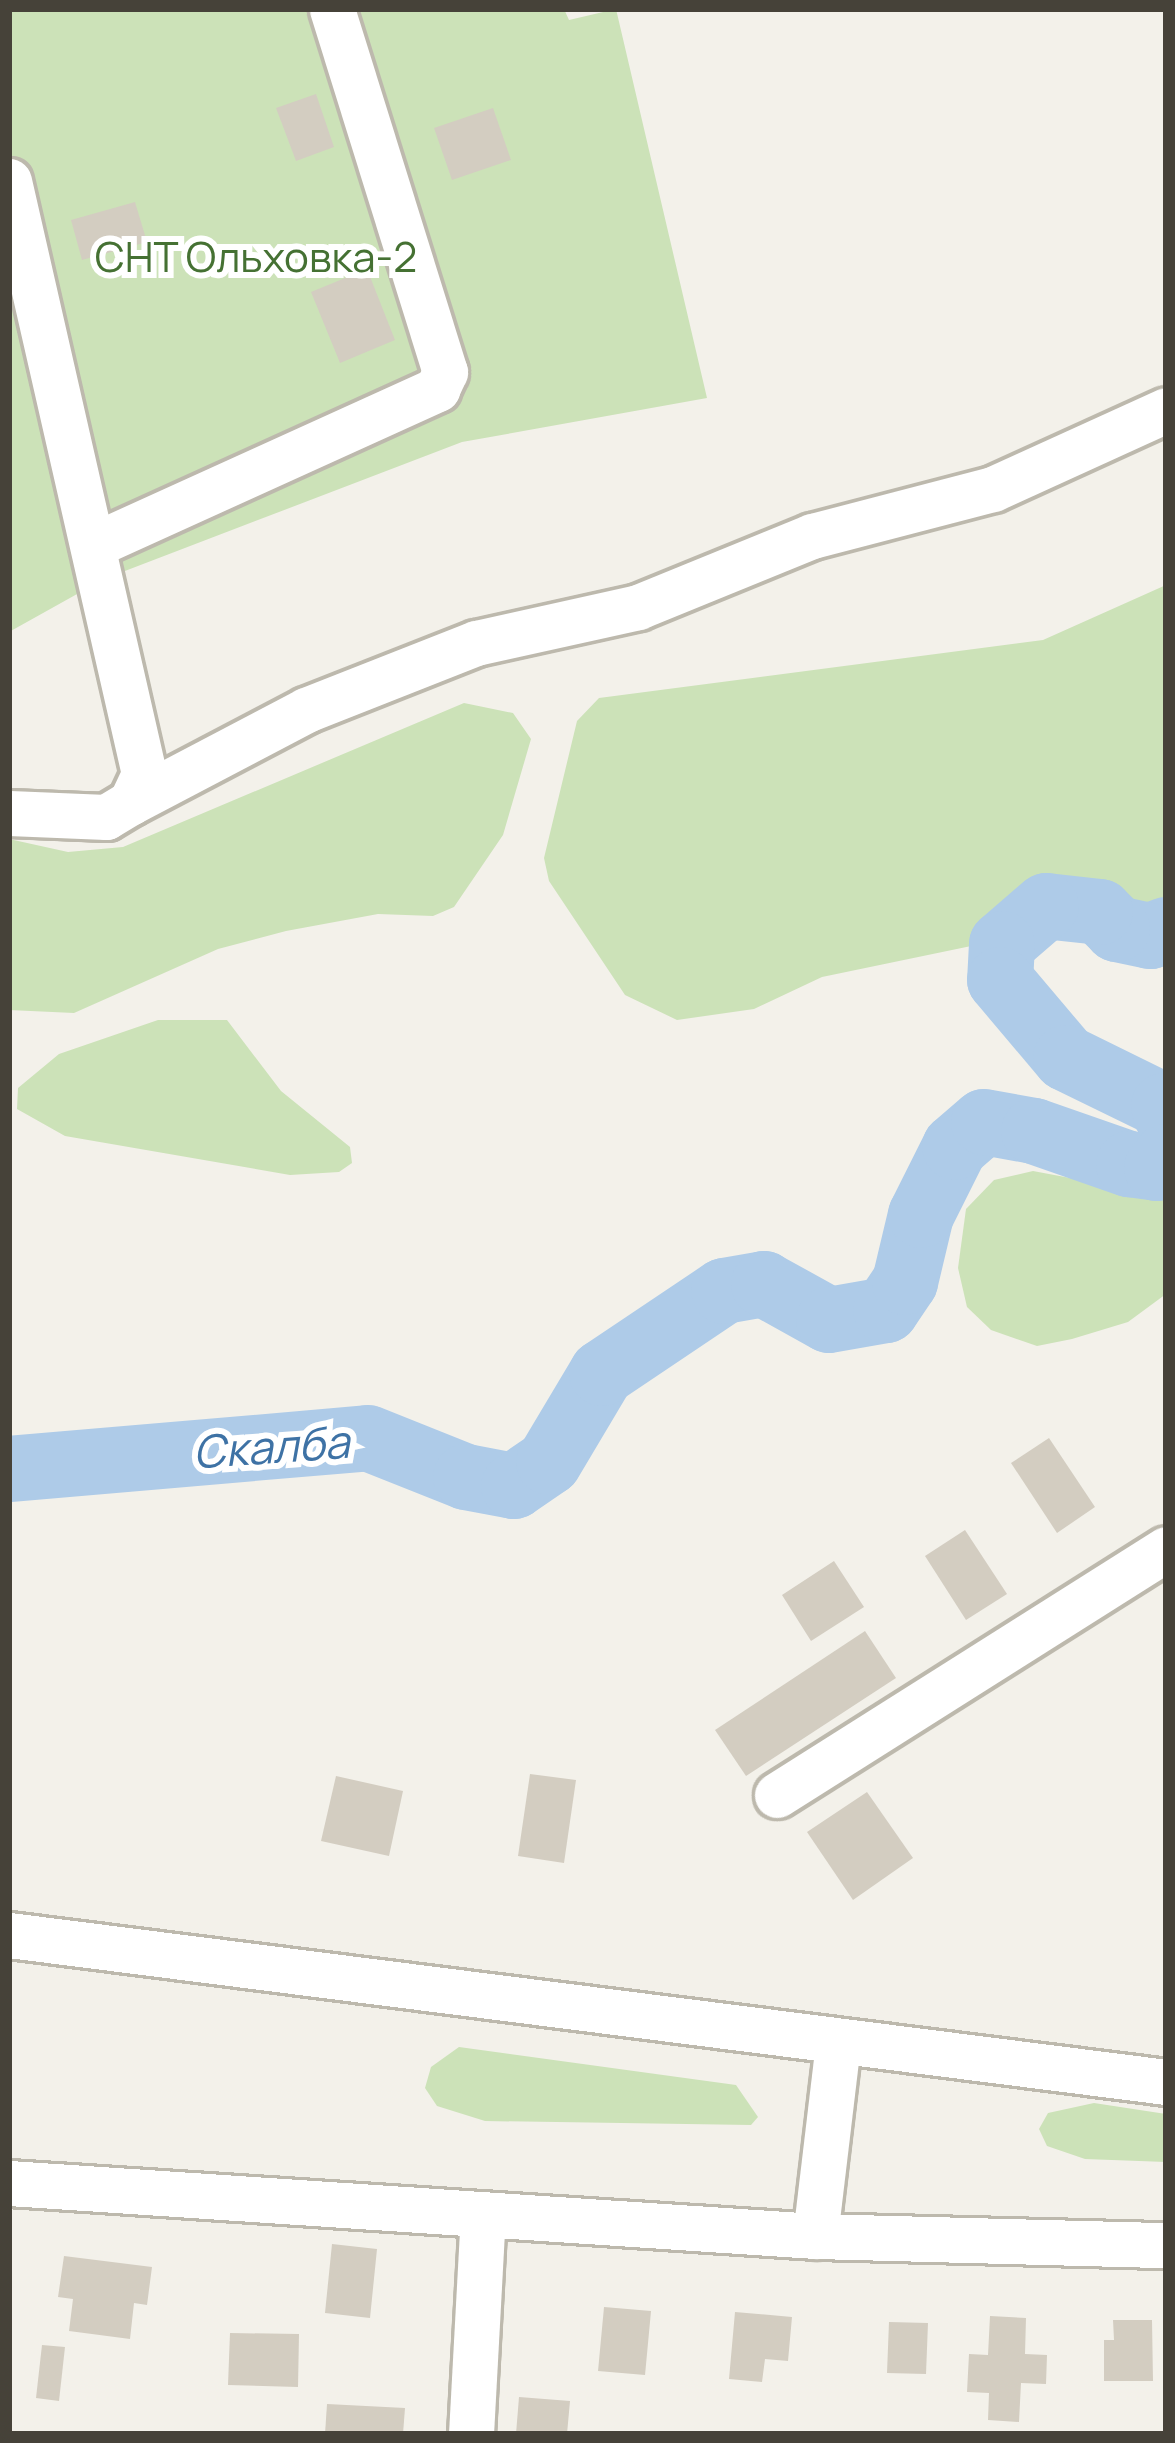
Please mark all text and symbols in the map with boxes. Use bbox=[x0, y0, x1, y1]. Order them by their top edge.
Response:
park label: СНТ Ольховка-2 bbox=[94, 231, 418, 281]
water label: Скалба bbox=[191, 1415, 351, 1479]

